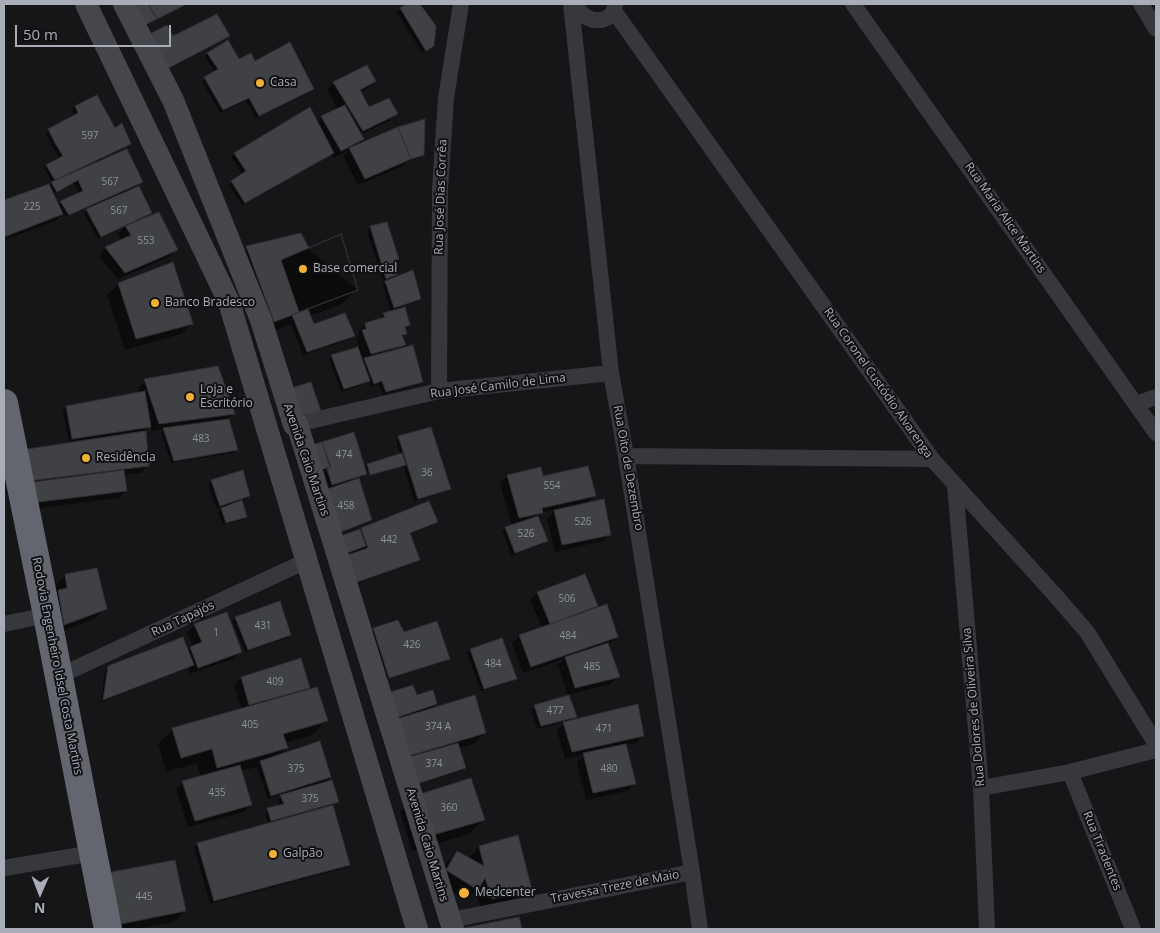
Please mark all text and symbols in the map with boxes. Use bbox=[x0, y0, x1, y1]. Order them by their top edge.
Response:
scale bar bbox=[18, 15, 174, 47]
text: 50 m bbox=[23, 24, 58, 44]
place label: Casa bbox=[270, 76, 297, 90]
marker: Casa bbox=[254, 77, 266, 89]
house number: 597 bbox=[81, 130, 99, 142]
street label: Rua José Dias Corrêa bbox=[432, 139, 450, 255]
street label: Rua Maria Alice Martins bbox=[961, 160, 1049, 276]
house number: 567 bbox=[101, 176, 119, 188]
house number: 225 bbox=[23, 201, 41, 213]
house number: 567 bbox=[110, 205, 128, 217]
house number: 553 bbox=[137, 235, 155, 247]
place label: Base comercial bbox=[313, 262, 397, 276]
marker: Base comercial bbox=[297, 263, 309, 275]
place label: Banco Bradesco bbox=[165, 296, 255, 310]
marker: Banco Bradesco bbox=[149, 297, 161, 309]
street label: Rua Coronel Custódio Alvarenga bbox=[820, 305, 936, 461]
street label: Rua José Camilo de Lima bbox=[429, 371, 567, 401]
place label: Loja e Escritório bbox=[200, 383, 253, 411]
marker: Loja e Escritório bbox=[184, 391, 196, 403]
street label: Avenida Caio Martins bbox=[280, 402, 332, 518]
street label: Rua Oito de Dezembro bbox=[610, 404, 646, 532]
house number: 483 bbox=[192, 433, 210, 445]
house number: 474 bbox=[335, 449, 353, 461]
place label: Residência bbox=[96, 451, 156, 465]
marker: Residência bbox=[80, 452, 92, 464]
house number: 36 bbox=[421, 467, 433, 479]
house number: 554 bbox=[543, 480, 561, 492]
house number: 458 bbox=[337, 500, 355, 512]
house number: 526 bbox=[574, 516, 592, 528]
house number: 526 bbox=[517, 528, 535, 540]
house number: 442 bbox=[380, 534, 398, 546]
street label: Rodovia Engenheiro Idsel Costa Martins bbox=[29, 556, 85, 776]
house number: 506 bbox=[558, 593, 576, 605]
street label: Rua Tapajós bbox=[149, 598, 217, 640]
house number: 431 bbox=[254, 620, 272, 632]
house number: 1 bbox=[213, 627, 219, 639]
street label: Rua Dolores de Oliveira Silva bbox=[960, 627, 988, 787]
house number: 484 bbox=[559, 630, 577, 642]
house number: 426 bbox=[403, 639, 421, 651]
house number: 484 bbox=[484, 658, 502, 670]
house number: 485 bbox=[583, 661, 601, 673]
house number: 409 bbox=[266, 676, 284, 688]
house number: 477 bbox=[546, 705, 564, 717]
house number: 405 bbox=[241, 719, 259, 731]
house number: 374 A bbox=[425, 721, 451, 733]
house number: 471 bbox=[595, 723, 613, 735]
house number: 374 bbox=[425, 758, 443, 770]
house number: 375 bbox=[287, 763, 305, 775]
house number: 480 bbox=[600, 763, 618, 775]
street label: Avenida Caio Martins bbox=[403, 786, 451, 904]
house number: 435 bbox=[208, 787, 226, 799]
house number: 375 bbox=[301, 793, 319, 805]
house number: 360 bbox=[440, 802, 458, 814]
street label: Rua Tiradentes bbox=[1080, 809, 1124, 893]
place label: Galpão bbox=[283, 847, 323, 861]
marker: Galpão bbox=[267, 848, 279, 860]
street label: Travessa Treze de Maio bbox=[549, 867, 681, 907]
north arrow bbox=[15, 868, 65, 918]
marker: Medcenter bbox=[457, 886, 471, 900]
place label: Medcenter bbox=[475, 886, 536, 900]
house number: 445 bbox=[135, 891, 153, 903]
text: N bbox=[34, 899, 46, 918]

